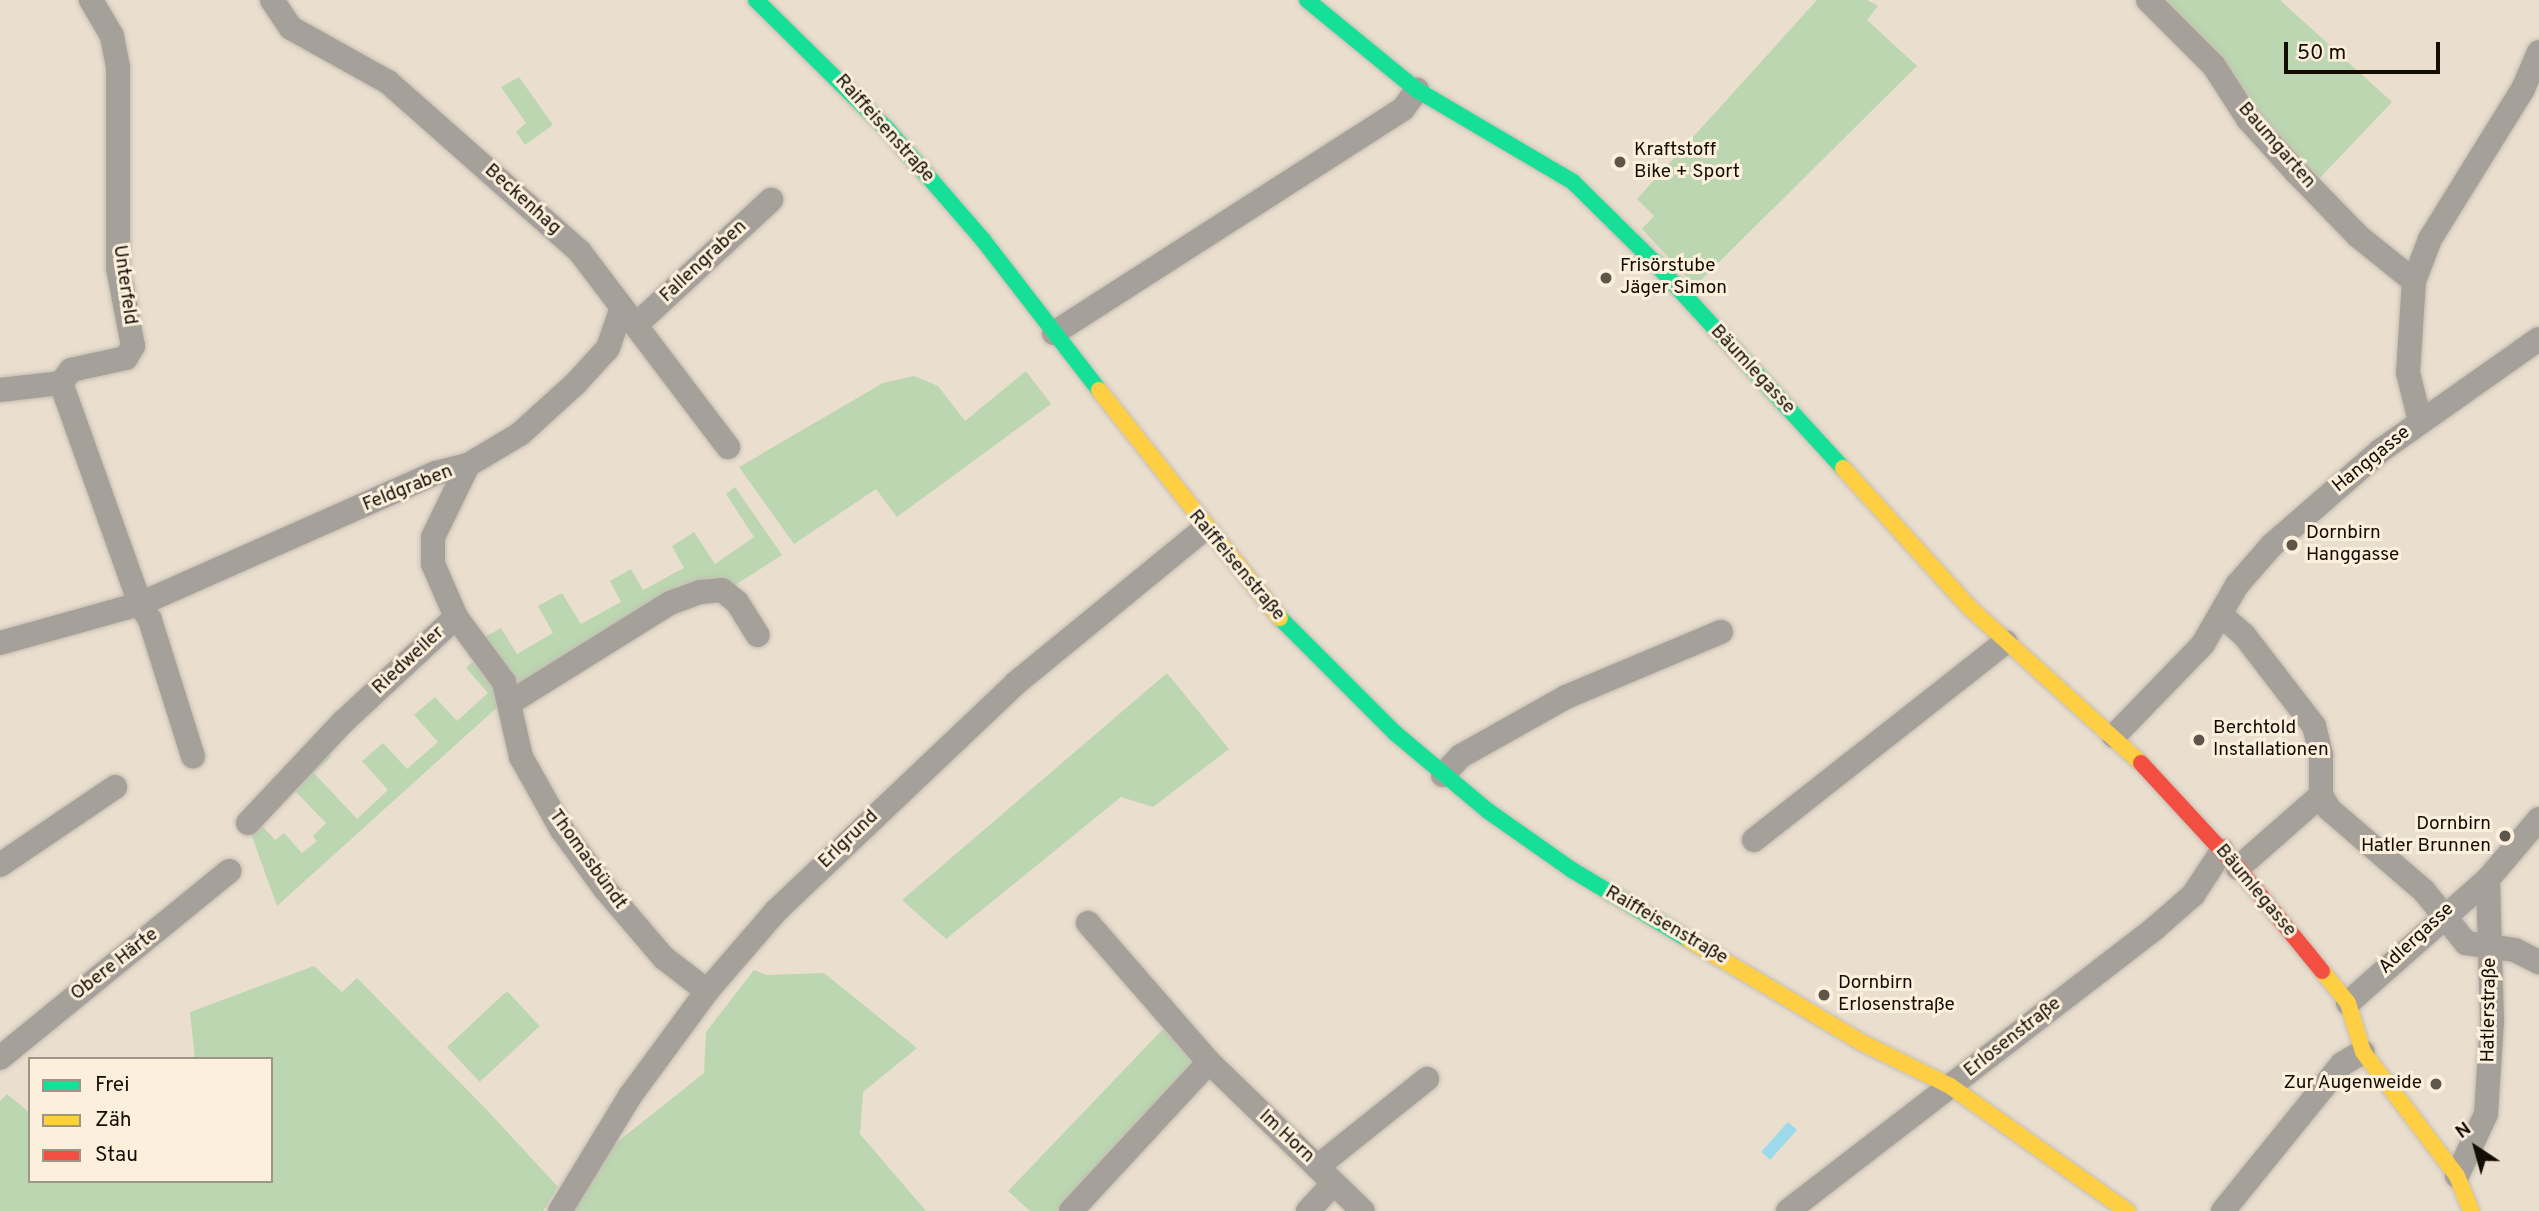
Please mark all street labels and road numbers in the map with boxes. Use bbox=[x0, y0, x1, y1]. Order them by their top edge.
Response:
street label: Raiffeisenstraße bbox=[829, 70, 939, 188]
street label: Baumgarten bbox=[2232, 98, 2320, 194]
street label: Beckenhag bbox=[479, 160, 565, 240]
street label: Fallengraben bbox=[656, 216, 752, 308]
street label: Unterfeld bbox=[107, 244, 141, 326]
street label: Bäumlegasse bbox=[1705, 321, 1799, 419]
street label: Hanggasse bbox=[2329, 422, 2415, 498]
street label: Feldgraben bbox=[360, 461, 456, 517]
street label: Raiffeisenstraße bbox=[1183, 506, 1289, 626]
street label: Riedweiler bbox=[368, 622, 450, 700]
street label: Thomasbündt bbox=[543, 806, 631, 914]
street label: Erlgrund bbox=[814, 806, 884, 874]
street label: Bäumlegasse bbox=[2210, 840, 2300, 942]
street label: Raiffeisenstraße bbox=[1601, 882, 1731, 970]
street label: Adlergasse bbox=[2375, 898, 2459, 980]
street label: Obere Härte bbox=[67, 924, 163, 1006]
street label: Hatlerstraße bbox=[2478, 957, 2502, 1063]
street label: Erlosenstraße bbox=[1960, 993, 2066, 1083]
street label: Im Horn bbox=[1253, 1106, 1319, 1168]

